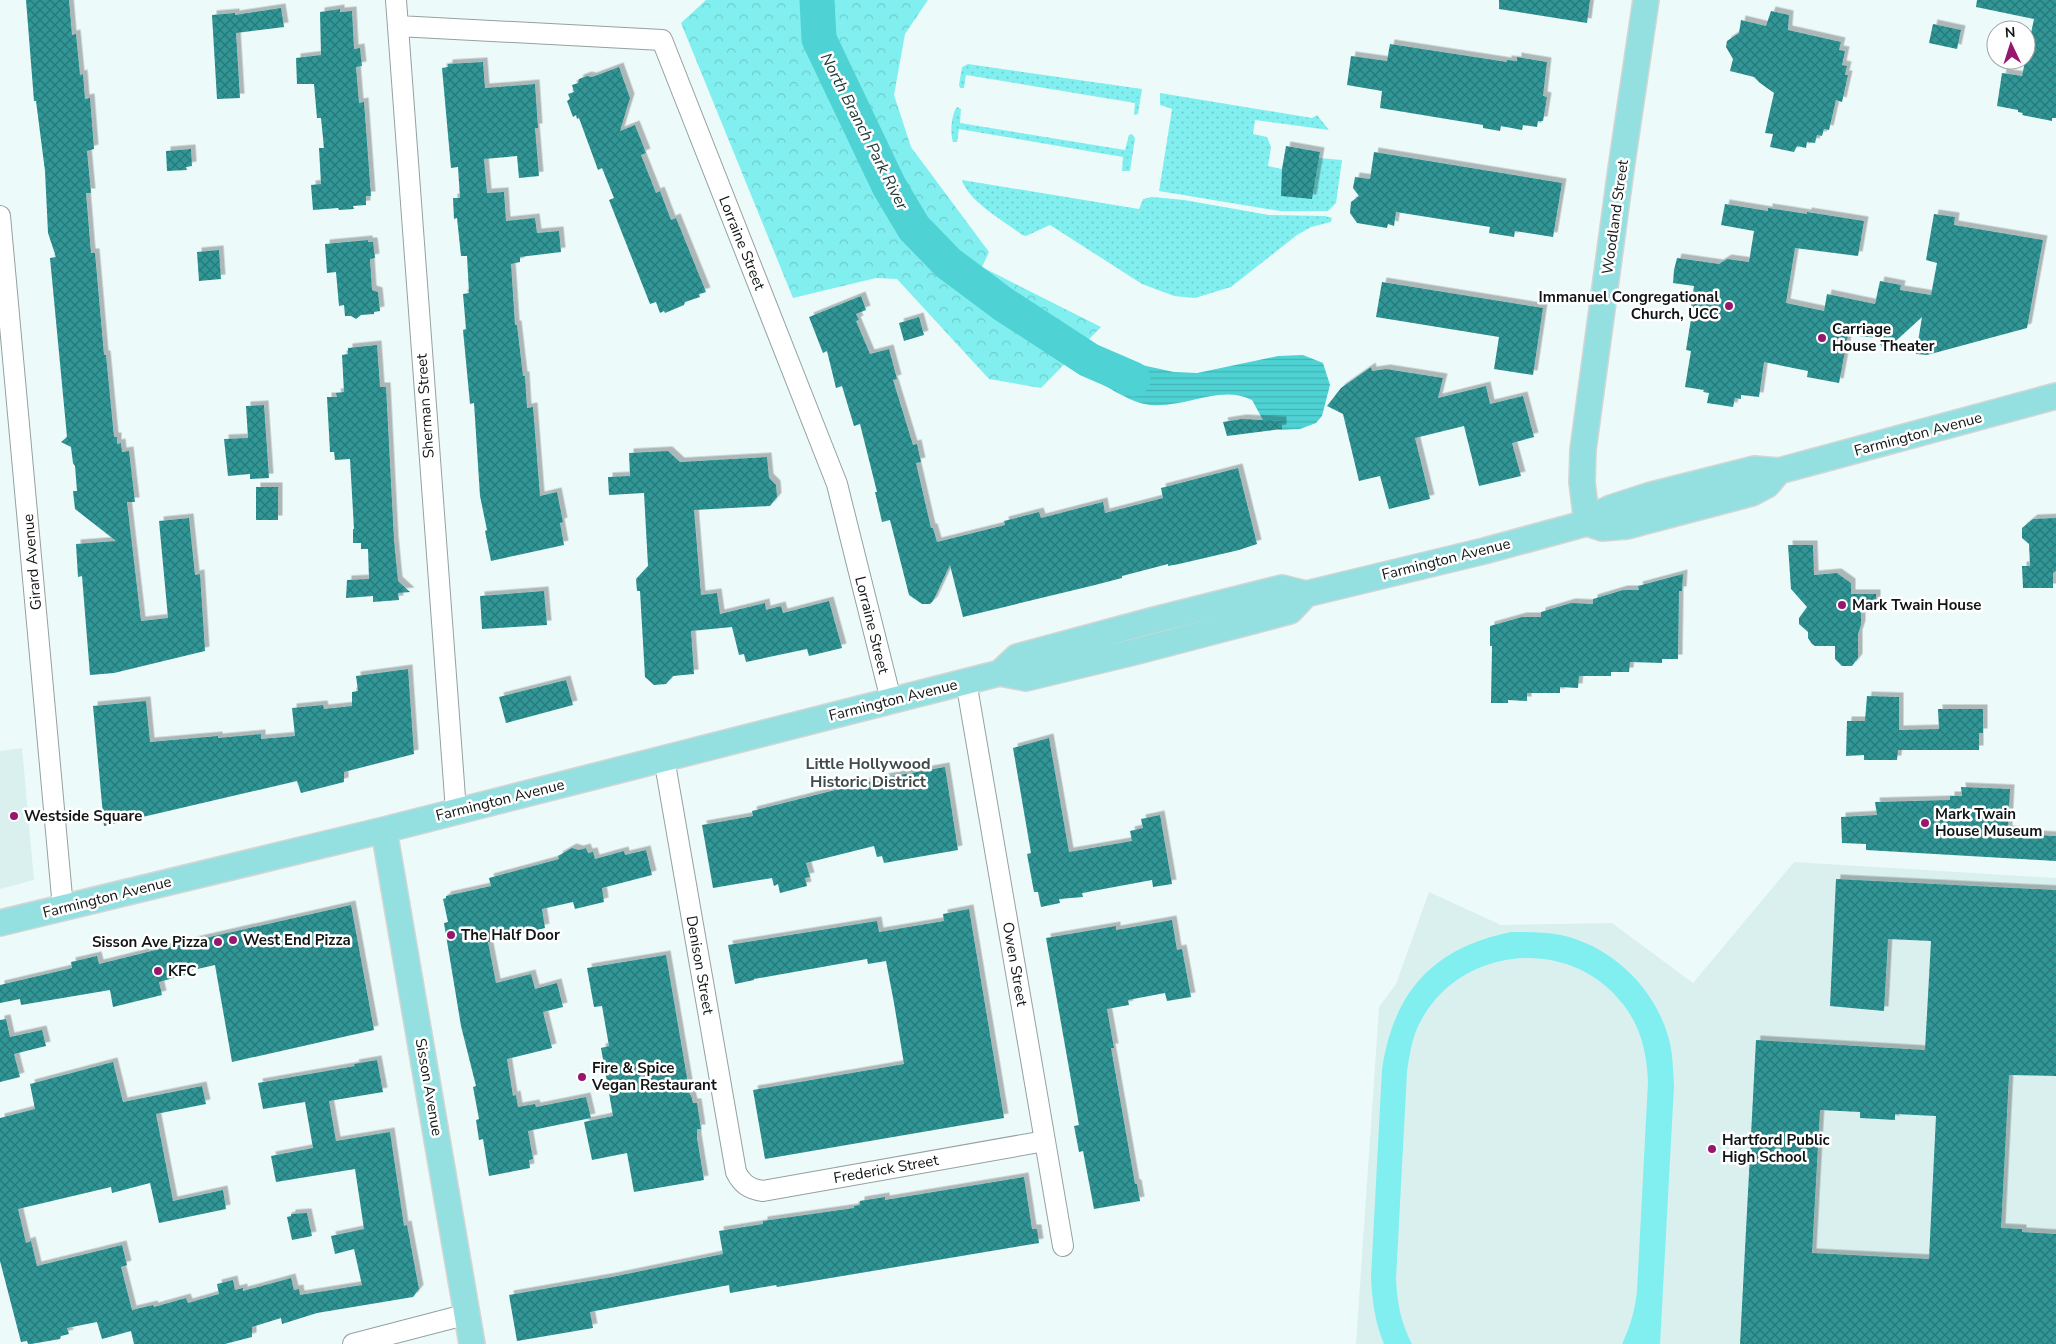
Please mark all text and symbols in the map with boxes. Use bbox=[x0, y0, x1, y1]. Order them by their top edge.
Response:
north arrow bbox=[1986, 20, 2036, 70]
text: N bbox=[2004, 23, 2016, 42]
water label: North Branch Park River bbox=[815, 49, 914, 215]
street label: Woodland Street bbox=[1597, 158, 1633, 276]
street label: Lorraine Street bbox=[714, 193, 770, 294]
place label: Immanuel Congregational Church, UCC bbox=[1539, 287, 1719, 324]
marker: Immanuel Congregational Church, UCC bbox=[1723, 300, 1735, 312]
place label: Carriage House Theater bbox=[1832, 319, 1935, 356]
marker: Carriage House Theater bbox=[1816, 332, 1828, 344]
street label: Sherman Street bbox=[411, 352, 439, 459]
street label: Farmington Avenue bbox=[1852, 407, 1984, 461]
street label: Girard Avenue bbox=[18, 513, 46, 611]
street label: Farmington Avenue bbox=[1380, 533, 1512, 585]
street label: Lorraine Street bbox=[850, 574, 894, 677]
place label: Mark Twain House bbox=[1852, 595, 1981, 615]
marker: Mark Twain House bbox=[1836, 599, 1848, 611]
street label: Farmington Avenue bbox=[827, 674, 959, 726]
district label: Little Hollywood Historic District bbox=[805, 753, 931, 793]
street label: Farmington Avenue bbox=[434, 774, 566, 826]
place label: Mark Twain House Museum bbox=[1935, 804, 2042, 841]
place label: Westside Square bbox=[24, 806, 142, 826]
marker: Westside Square bbox=[8, 810, 20, 822]
marker: Mark Twain House Museum bbox=[1919, 817, 1931, 829]
street label: Farmington Avenue bbox=[41, 871, 173, 923]
street label: Denison Street bbox=[681, 914, 719, 1017]
street label: Owen Street bbox=[998, 920, 1032, 1008]
place label: The Half Door bbox=[461, 925, 560, 945]
marker: The Half Door bbox=[445, 929, 457, 941]
place label: West End Pizza bbox=[243, 930, 351, 950]
place label: Sisson Ave Pizza bbox=[92, 932, 208, 952]
marker: West End Pizza bbox=[227, 934, 239, 946]
marker: Sisson Ave Pizza bbox=[212, 936, 224, 948]
place label: KFC bbox=[168, 961, 196, 981]
marker: KFC bbox=[152, 965, 164, 977]
street label: Sisson Avenue bbox=[411, 1037, 447, 1137]
place label: Fire & Spice Vegan Restaurant bbox=[591, 1058, 717, 1095]
marker: Fire & Spice Vegan Restaurant bbox=[576, 1071, 588, 1083]
place label: Hartford Public High School bbox=[1722, 1130, 1830, 1167]
marker: Hartford Public High School bbox=[1706, 1143, 1718, 1155]
street label: Frederick Street bbox=[832, 1150, 941, 1188]

